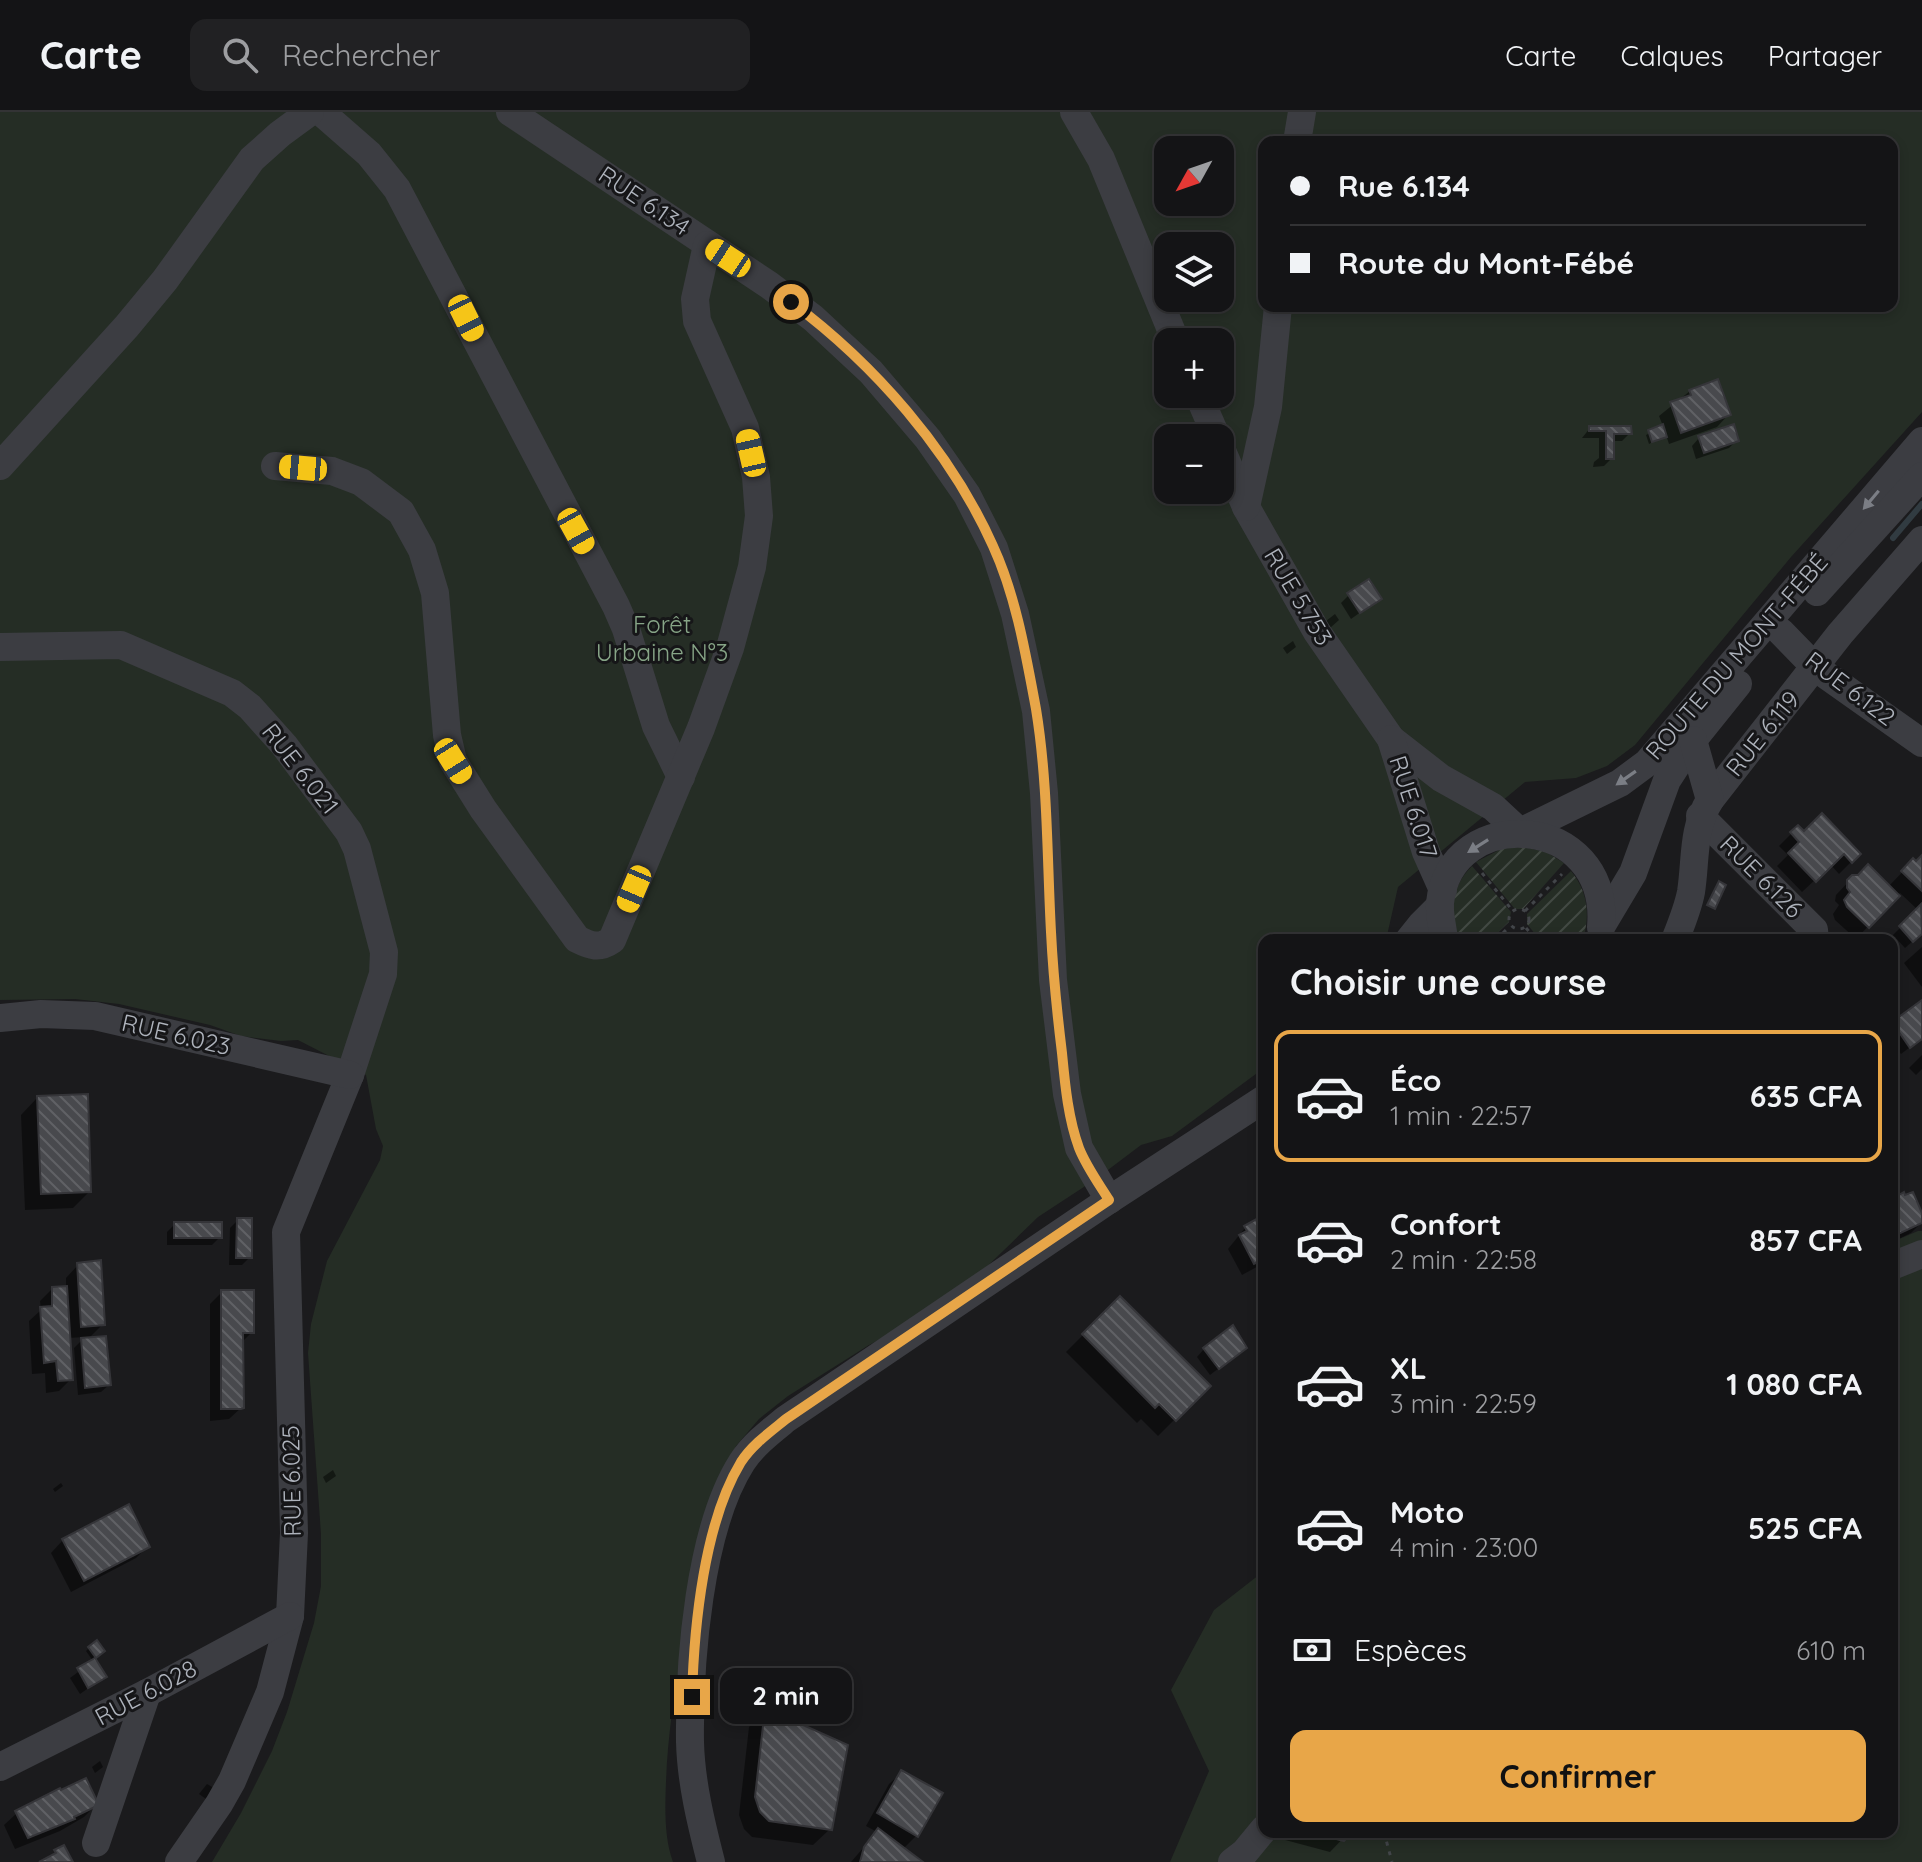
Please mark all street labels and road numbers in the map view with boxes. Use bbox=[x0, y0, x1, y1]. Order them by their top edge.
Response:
street label: RUE 6.134 bbox=[593, 159, 696, 242]
street label: RUE 5.753 bbox=[1258, 542, 1340, 651]
street label: ROUTE DU MONT-FÉBÉ bbox=[1639, 547, 1834, 765]
street label: RUE 6.122 bbox=[1800, 645, 1902, 732]
street label: RUE 6.119 bbox=[1719, 685, 1806, 782]
street label: RUE 6.021 bbox=[256, 717, 346, 820]
street label: RUE 6.017 bbox=[1383, 752, 1445, 862]
street label: RUE 6.126 bbox=[1714, 829, 1809, 924]
street label: RUE 6.023 bbox=[119, 1007, 234, 1061]
street label: RUE 6.025 bbox=[275, 1425, 307, 1537]
street label: RUE 6.028 bbox=[89, 1653, 202, 1731]

